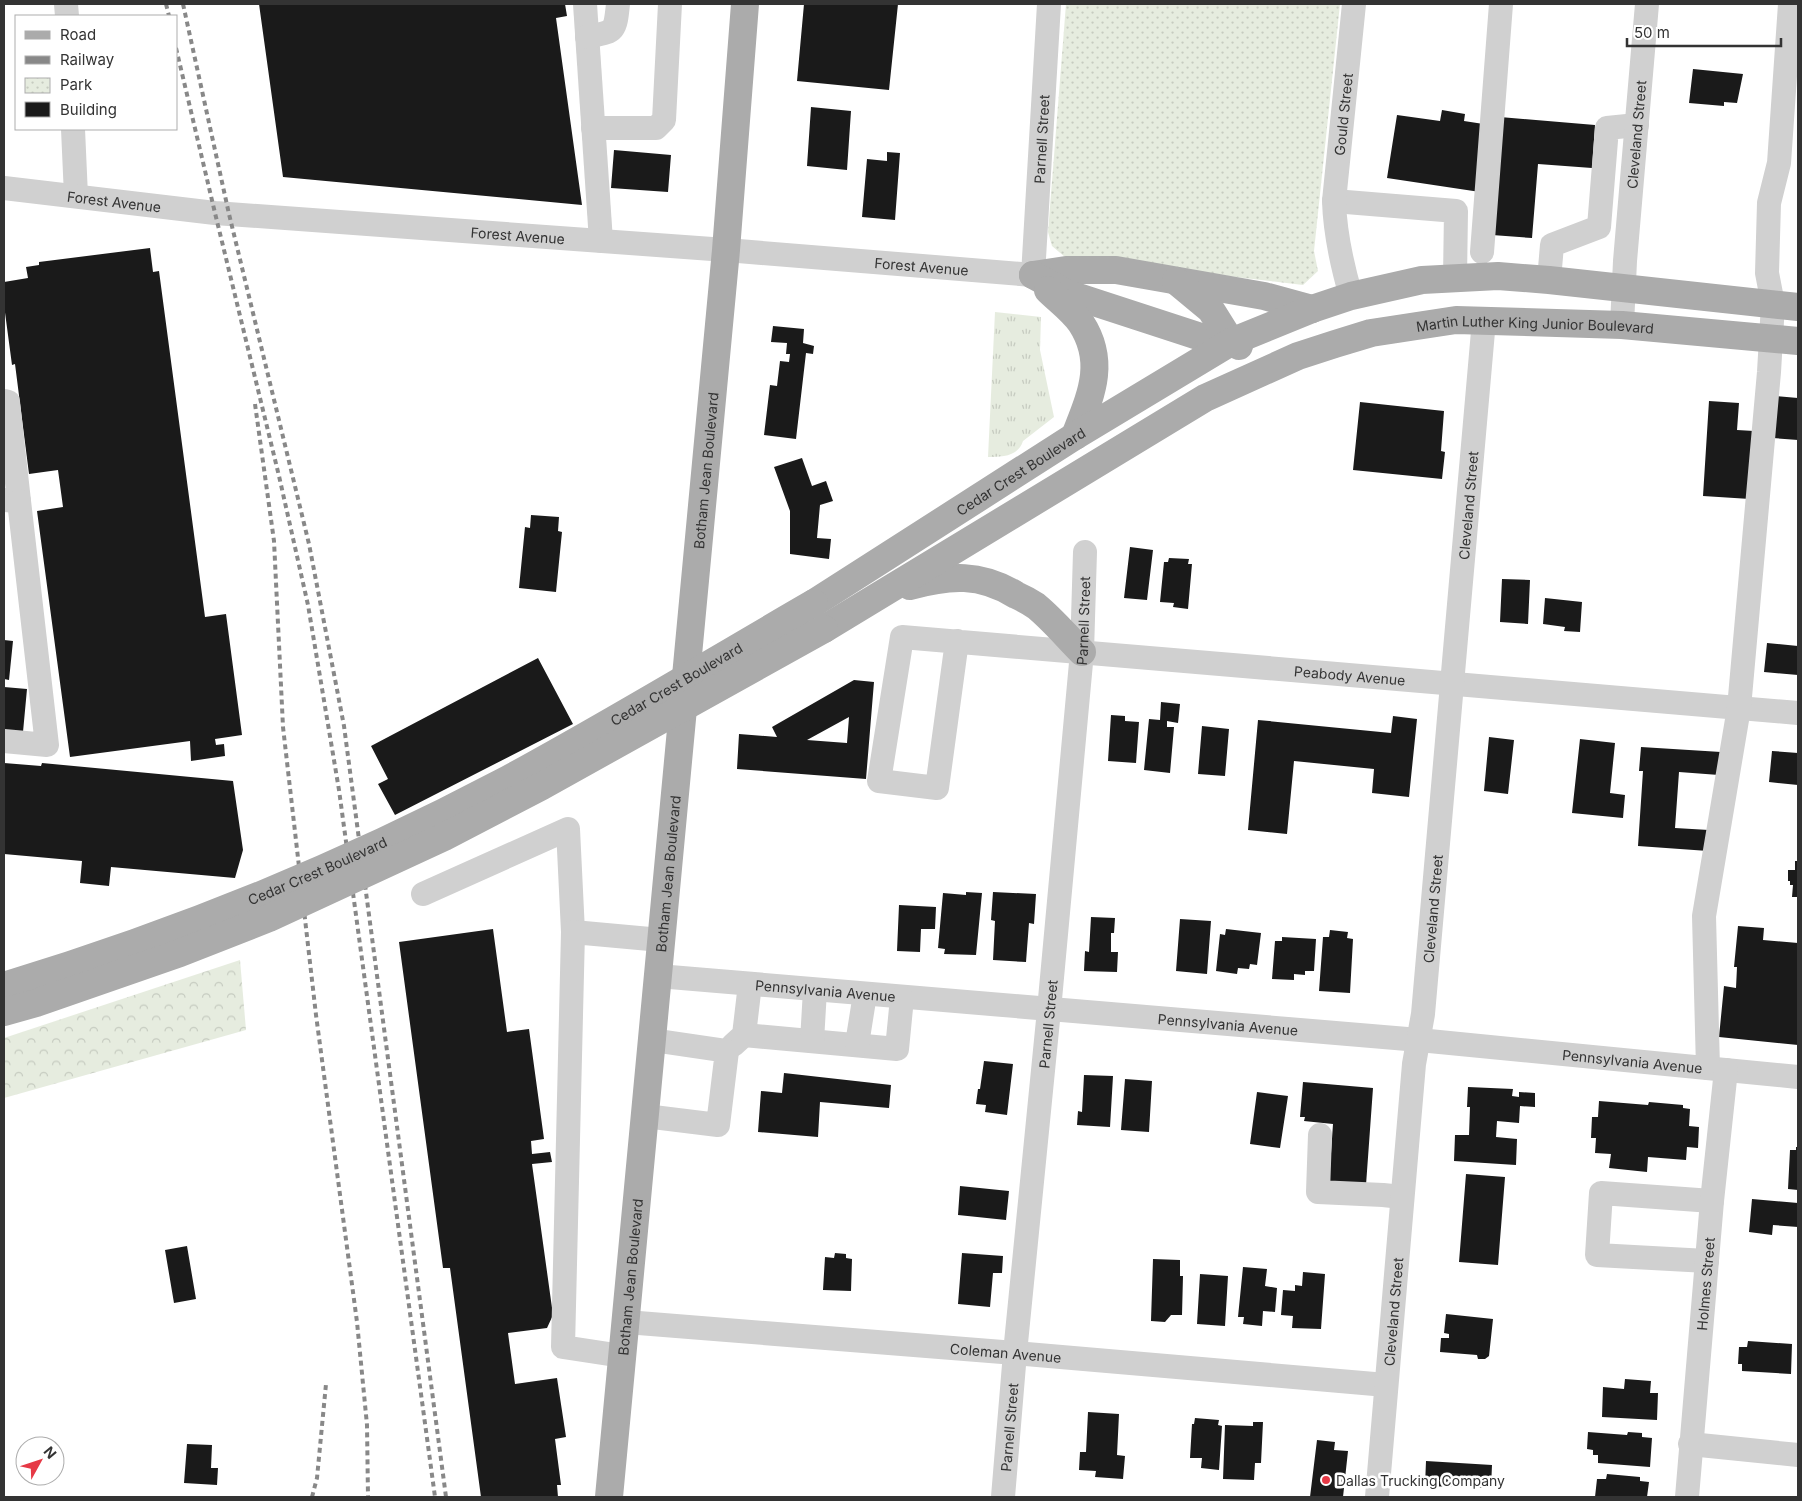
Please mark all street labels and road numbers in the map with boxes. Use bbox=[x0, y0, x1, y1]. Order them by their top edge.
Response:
street label: Gould Street bbox=[1330, 72, 1355, 156]
street label: Cleveland Street bbox=[1623, 79, 1649, 190]
street label: Parnell Street bbox=[1030, 94, 1052, 184]
street label: Forest Avenue bbox=[66, 187, 162, 215]
street label: Forest Avenue bbox=[470, 223, 565, 247]
street label: Forest Avenue bbox=[874, 254, 969, 278]
street label: Martin Luther King Junior Boulevard bbox=[1415, 311, 1655, 336]
street label: Botham Jean Boulevard bbox=[689, 391, 721, 550]
street label: Cedar Crest Boulevard bbox=[953, 424, 1088, 519]
street label: Cleveland Street bbox=[1454, 450, 1481, 560]
street label: Parnell Street bbox=[1072, 576, 1093, 666]
street label: Cedar Crest Boulevard bbox=[607, 638, 745, 729]
street label: Peabody Avenue bbox=[1293, 662, 1406, 688]
street label: Botham Jean Boulevard bbox=[652, 795, 683, 953]
street label: Cedar Crest Boulevard bbox=[245, 833, 389, 908]
street label: Cleveland Street bbox=[1419, 853, 1446, 964]
street label: Pennsylvania Avenue bbox=[755, 976, 896, 1004]
street label: Parnell Street bbox=[1035, 979, 1060, 1069]
street label: Pennsylvania Avenue bbox=[1157, 1010, 1299, 1038]
street label: Pennsylvania Avenue bbox=[1561, 1046, 1703, 1076]
street label: Botham Jean Boulevard bbox=[614, 1198, 645, 1356]
street label: Holmes Street bbox=[1693, 1236, 1717, 1331]
street label: Cleveland Street bbox=[1380, 1256, 1406, 1367]
street label: Coleman Avenue bbox=[949, 1339, 1062, 1365]
street label: Parnell Street bbox=[997, 1382, 1021, 1472]

